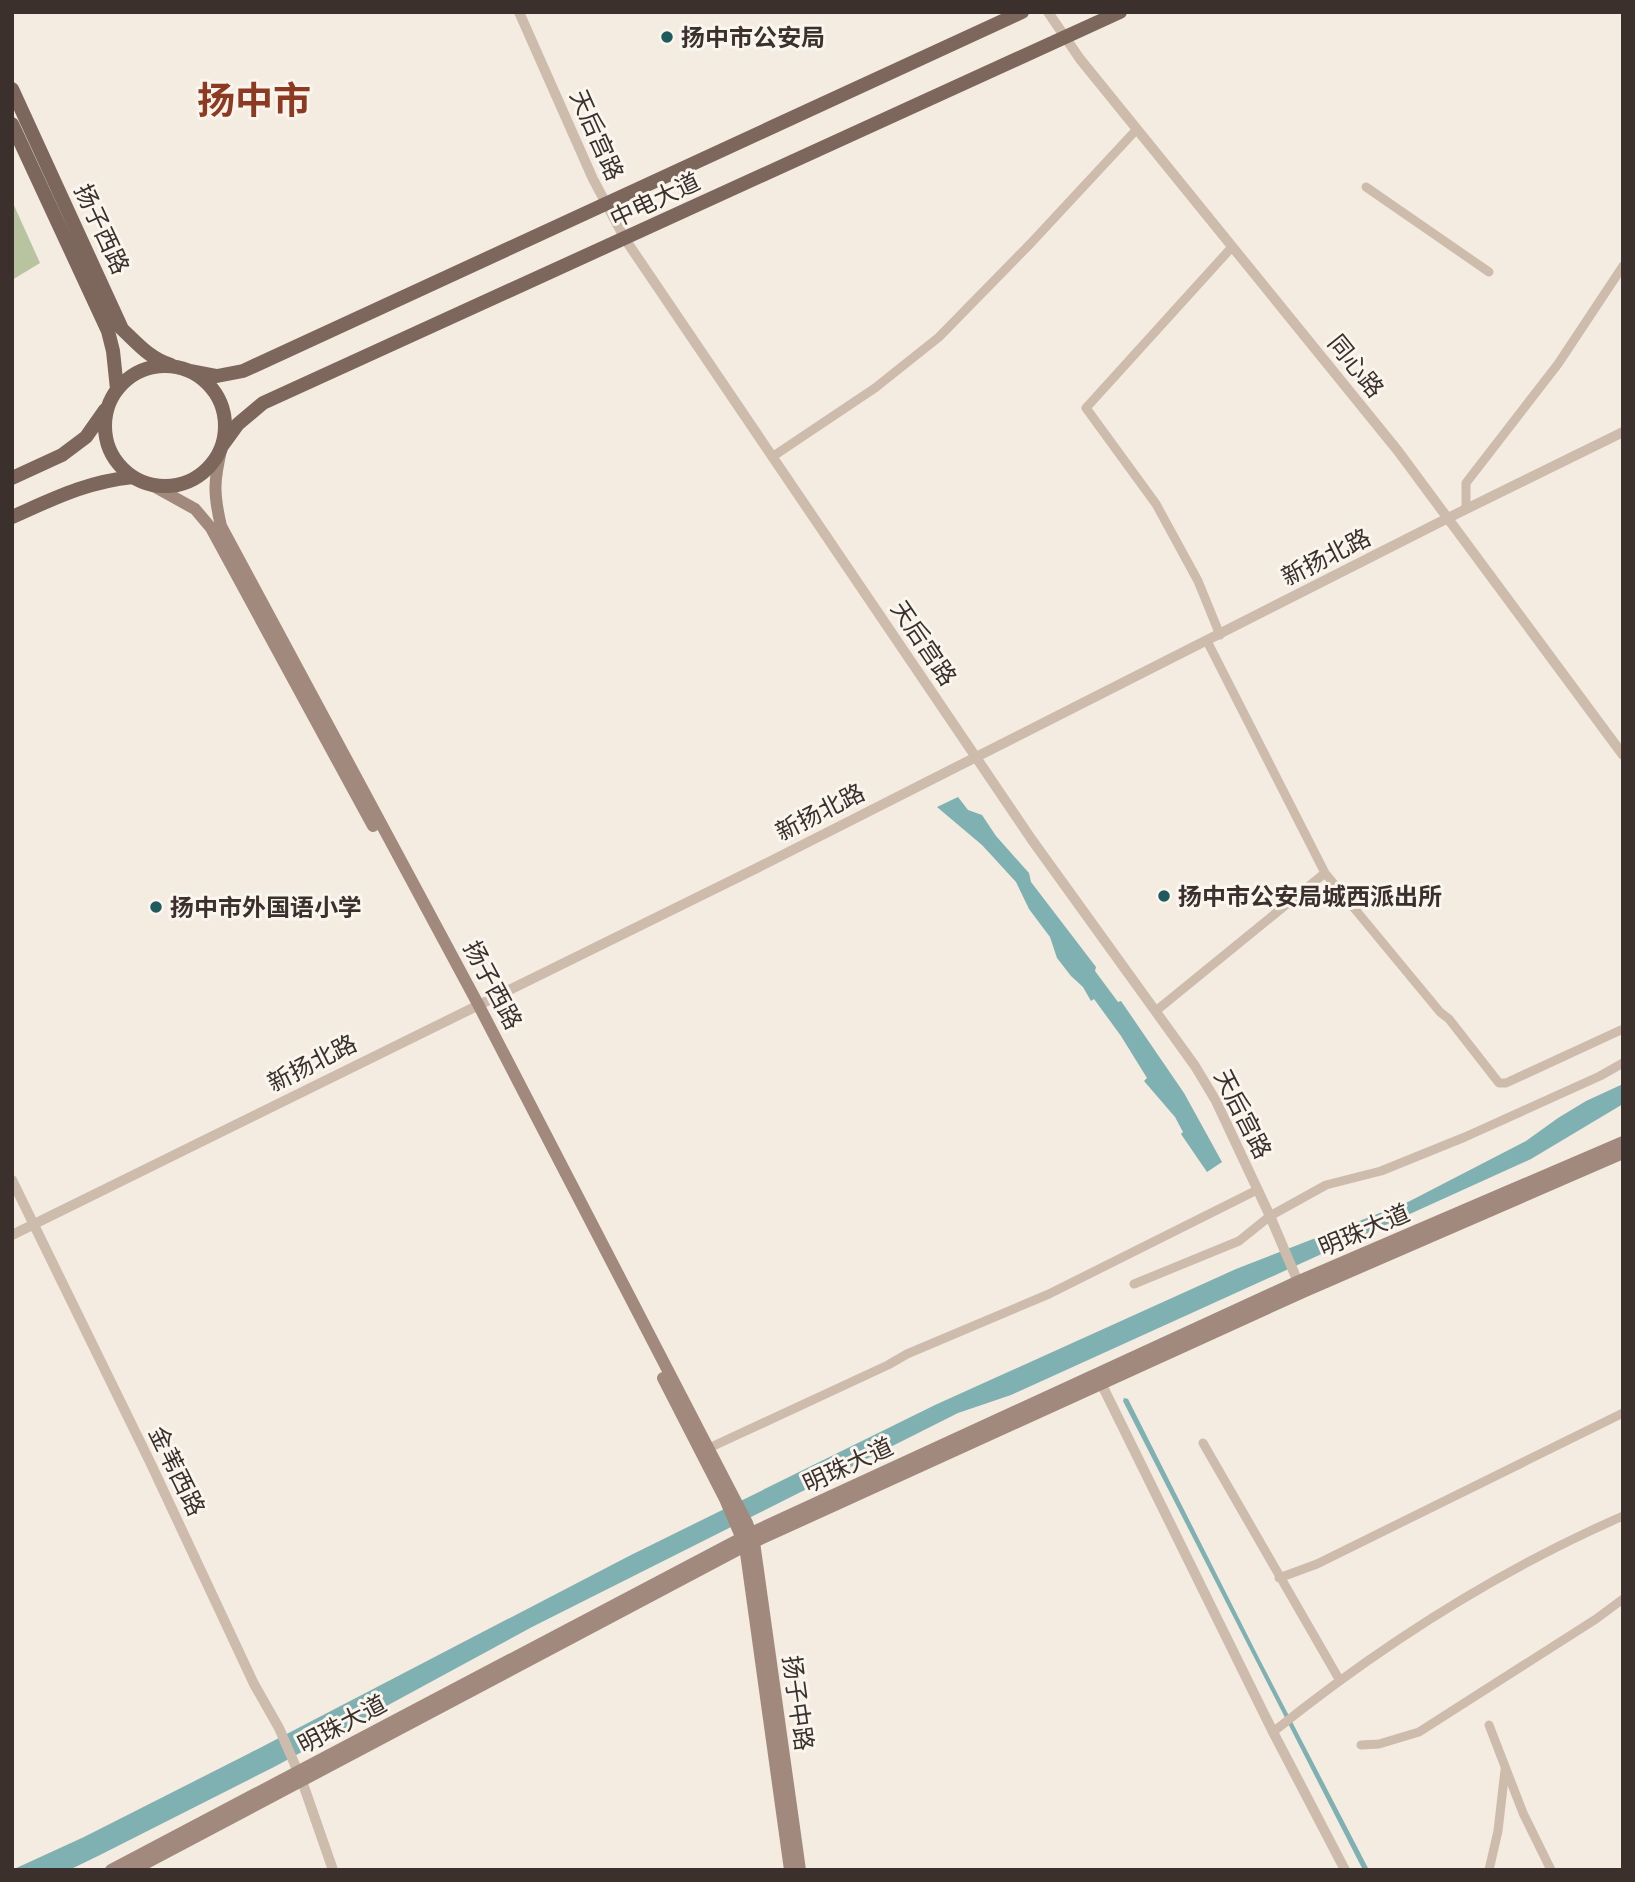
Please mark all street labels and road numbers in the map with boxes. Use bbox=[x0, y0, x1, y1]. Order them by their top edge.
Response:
street label: 天后宫路 bbox=[565, 86, 629, 184]
street label: 中电大道 bbox=[606, 167, 704, 233]
street label: 扬子西路 bbox=[69, 180, 135, 278]
street label: 同心路 bbox=[1323, 330, 1389, 402]
street label: 新扬北路 bbox=[1277, 523, 1375, 591]
street label: 天后宫路 bbox=[886, 596, 962, 690]
street label: 新扬北路 bbox=[771, 778, 869, 846]
street label: 扬子西路 bbox=[459, 936, 527, 1034]
street label: 新扬北路 bbox=[263, 1029, 361, 1097]
street label: 天后宫路 bbox=[1209, 1065, 1277, 1163]
street label: 明珠大道 bbox=[1315, 1199, 1413, 1261]
street label: 金苇西路 bbox=[144, 1422, 210, 1520]
street label: 明珠大道 bbox=[799, 1432, 897, 1498]
street label: 扬子中路 bbox=[778, 1654, 818, 1752]
street label: 明珠大道 bbox=[293, 1690, 391, 1758]

